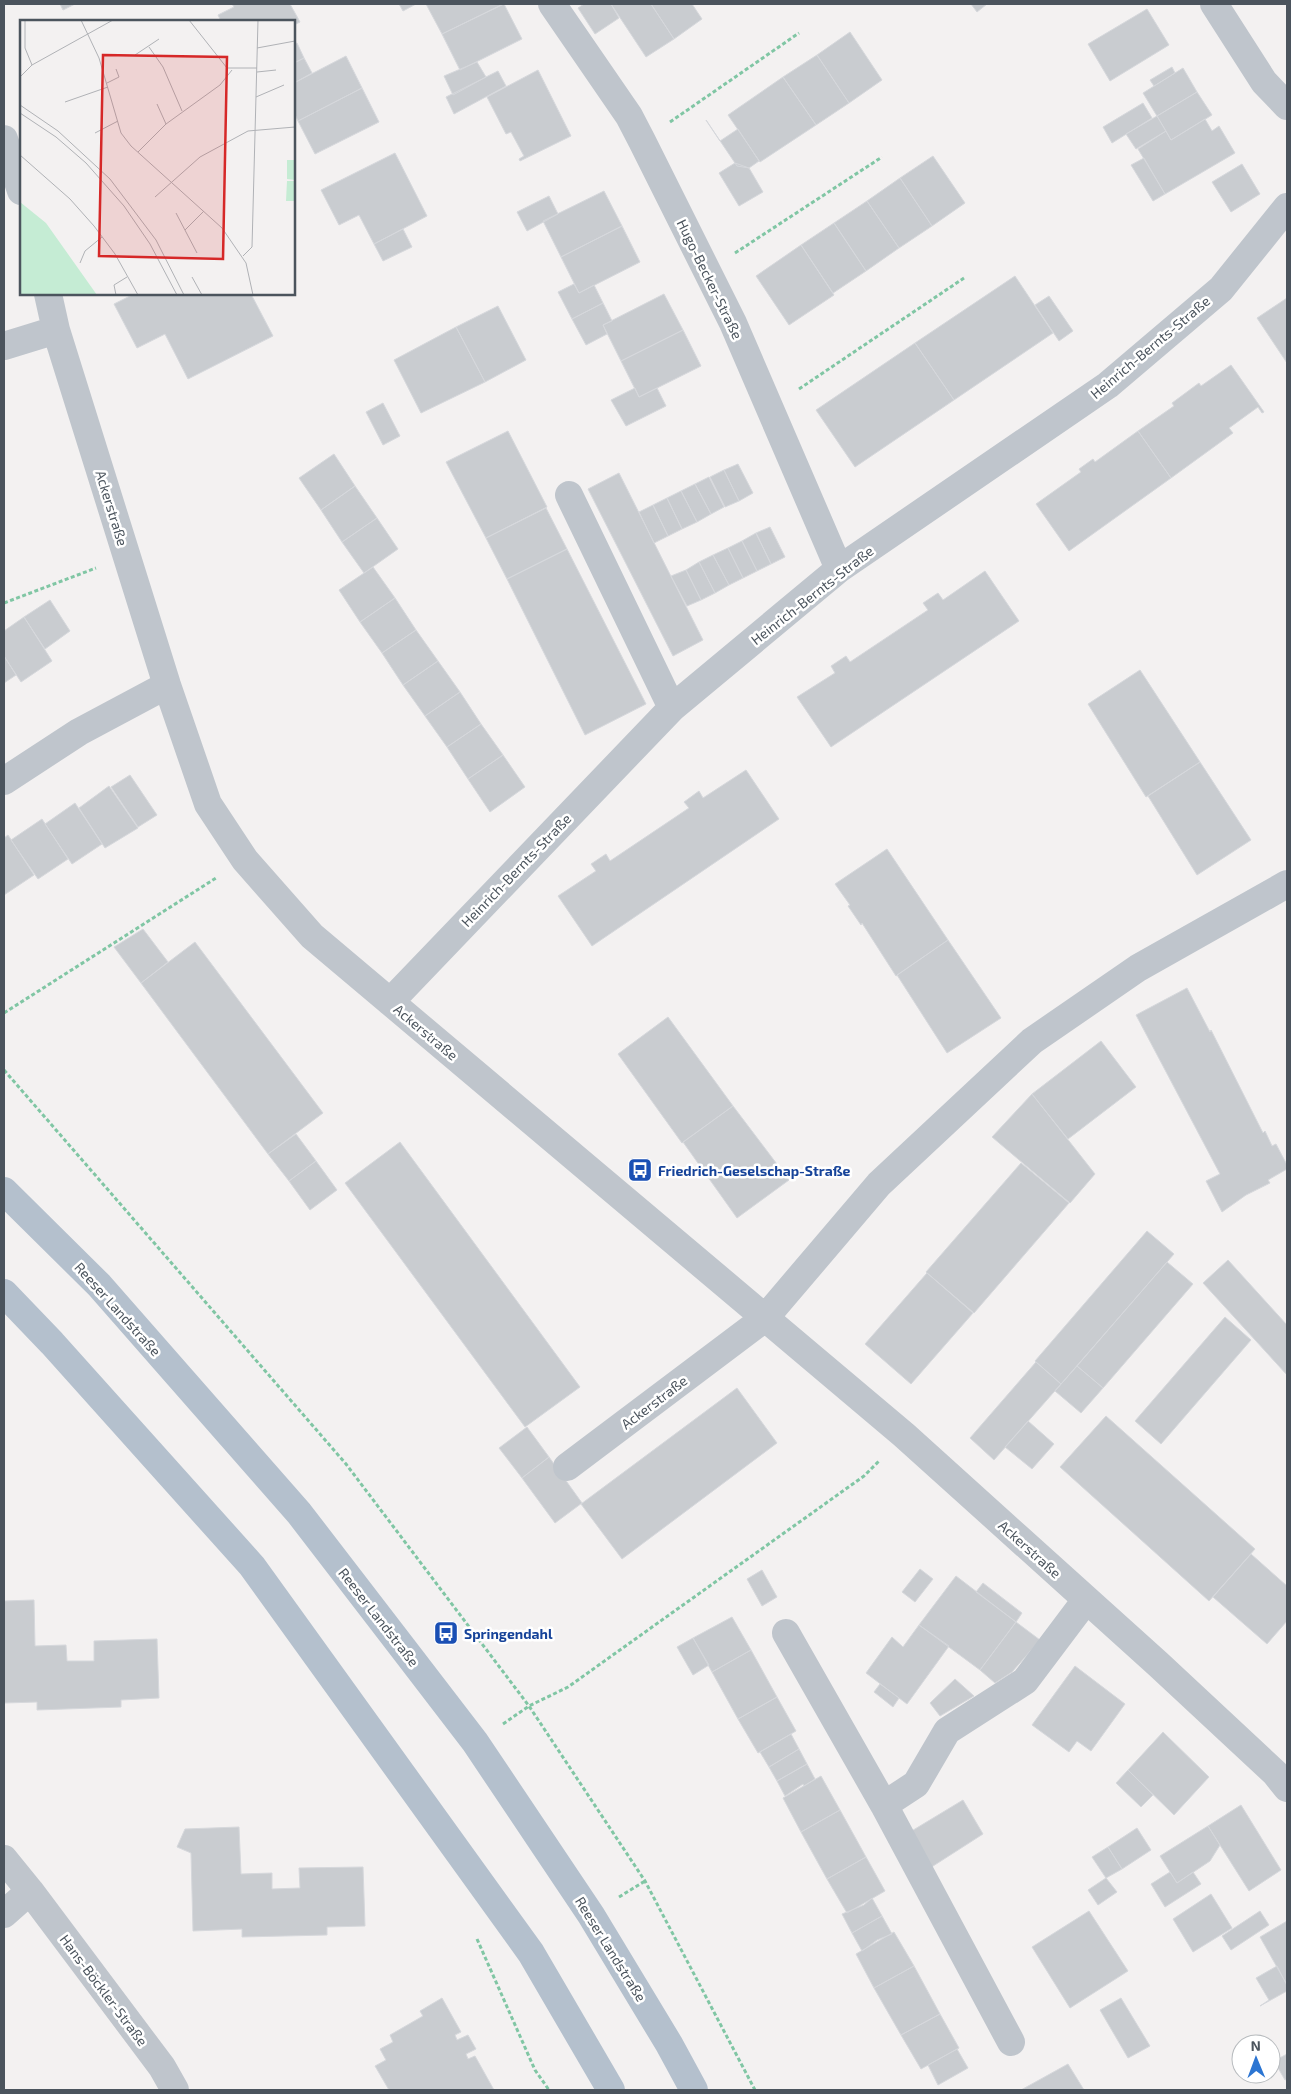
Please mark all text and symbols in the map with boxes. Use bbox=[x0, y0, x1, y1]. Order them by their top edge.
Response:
inset map bbox=[20, 20, 295, 295]
street label: Hugo-Becker-Straße bbox=[674, 216, 746, 342]
street label: Heinrich-Bernts-Straße bbox=[1087, 292, 1213, 402]
street label: Ackerstraße bbox=[92, 468, 132, 548]
street label: Heinrich-Bernts-Straße bbox=[747, 542, 877, 648]
street label: Heinrich-Bernts-Straße bbox=[458, 810, 574, 930]
street label: Ackerstraße bbox=[391, 1000, 461, 1064]
bus stop icon: Friedrich-Geselschap-Straße bbox=[627, 1157, 653, 1183]
place label: Friedrich-Geselschap-Straße bbox=[658, 1162, 851, 1179]
street label: Reeser Landstraße bbox=[71, 1259, 165, 1359]
street label: Ackerstraße bbox=[618, 1372, 690, 1432]
street label: Ackerstraße bbox=[995, 1516, 1065, 1582]
street label: Reeser Landstraße bbox=[335, 1564, 423, 1670]
bus stop icon: Springendahl bbox=[433, 1620, 459, 1646]
place label: Springendahl bbox=[464, 1625, 553, 1642]
street label: Reeser Landstraße bbox=[572, 1893, 650, 2005]
street label: Hans-Böckler-Straße bbox=[56, 1931, 152, 2049]
north arrow bbox=[1231, 2034, 1281, 2084]
text: N bbox=[1251, 2037, 1261, 2054]

